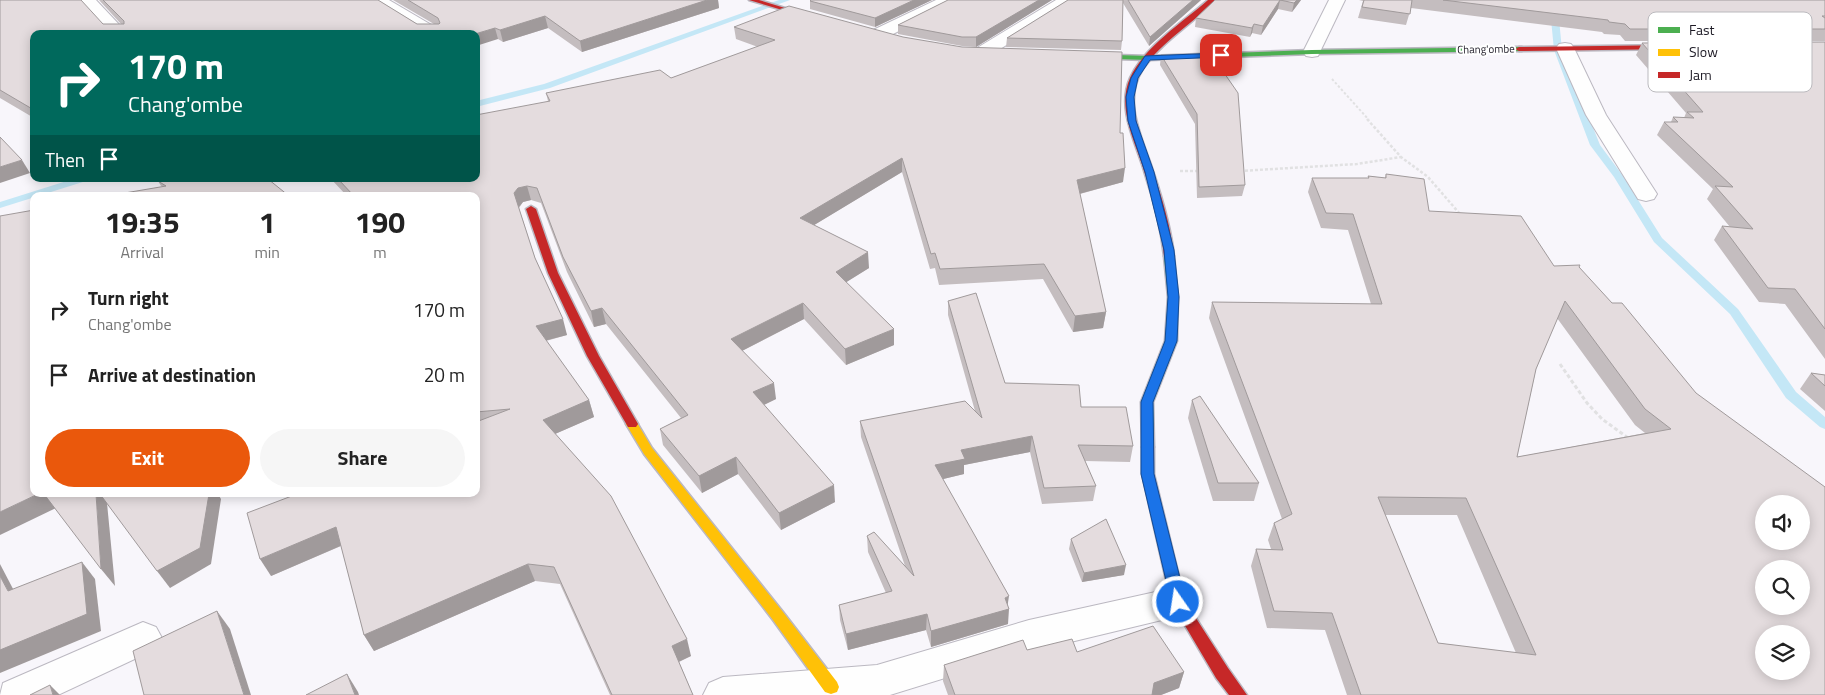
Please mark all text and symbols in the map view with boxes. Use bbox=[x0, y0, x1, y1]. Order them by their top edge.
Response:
legend bbox=[1648, 12, 1812, 92]
text: Fast bbox=[1689, 19, 1714, 40]
pin bbox=[1200, 34, 1242, 76]
text: 170 m bbox=[128, 39, 224, 93]
street label: Chang'ombe bbox=[1457, 40, 1515, 57]
icon: arrive bbox=[1207, 41, 1235, 69]
text: Slow bbox=[1689, 41, 1718, 62]
icon: right bbox=[45, 50, 110, 115]
text: Jam bbox=[1689, 64, 1712, 85]
text: Chang'ombe bbox=[128, 87, 243, 121]
text: Then bbox=[45, 145, 85, 174]
icon: arrive bbox=[95, 145, 123, 173]
text: 19:35 bbox=[105, 199, 180, 245]
text: 1 bbox=[259, 199, 276, 245]
text: 190 bbox=[355, 199, 405, 245]
text: Arrival bbox=[121, 240, 164, 264]
text: min bbox=[254, 240, 280, 264]
text: m bbox=[373, 240, 387, 264]
text: Turn right bbox=[88, 283, 169, 312]
text: 170 m bbox=[413, 295, 465, 324]
icon: right bbox=[45, 296, 73, 324]
text: Chang'ombe bbox=[88, 312, 172, 336]
text: Arrive at destination bbox=[88, 360, 256, 389]
text: 20 m bbox=[424, 360, 465, 389]
icon: arrive bbox=[45, 361, 73, 389]
button: Exit bbox=[45, 429, 250, 487]
button: Share bbox=[260, 429, 465, 487]
map controls bbox=[1755, 495, 1810, 680]
button: sound bbox=[1755, 495, 1810, 550]
button: search bbox=[1755, 560, 1810, 615]
position arrow bbox=[1151, 575, 1203, 627]
button: layers bbox=[1755, 625, 1810, 680]

